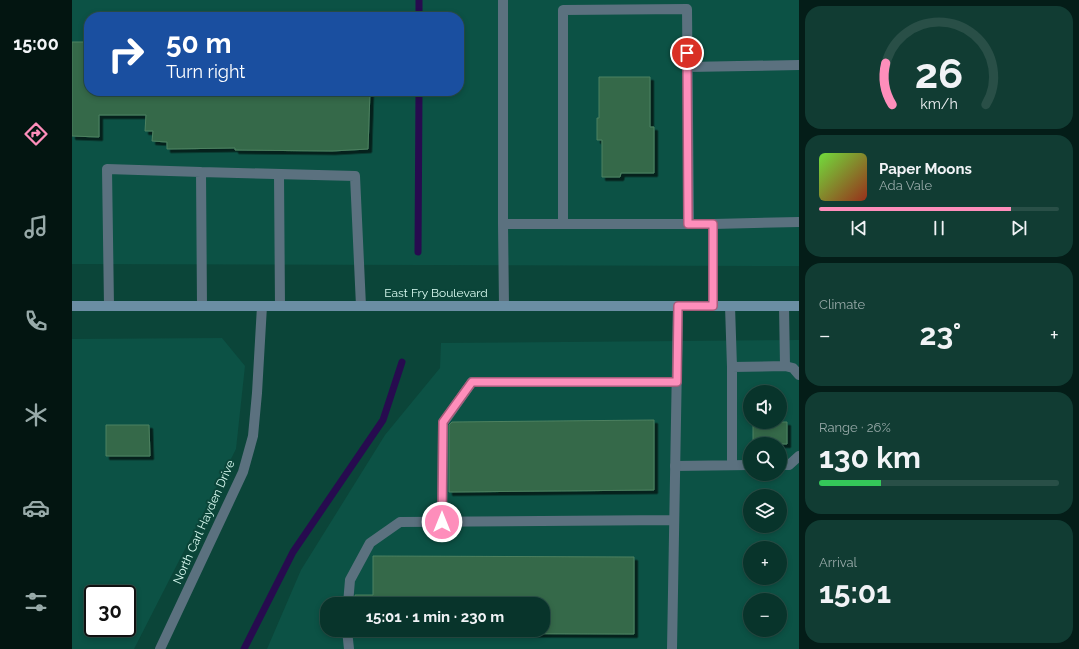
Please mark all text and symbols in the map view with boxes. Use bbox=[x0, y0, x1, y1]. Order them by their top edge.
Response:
text: 50 m bbox=[166, 27, 232, 60]
icon: right bbox=[100, 28, 152, 80]
text: 15:00 bbox=[13, 33, 59, 54]
pin bbox=[670, 36, 704, 70]
icon: arrive bbox=[676, 42, 698, 64]
text: 26 bbox=[915, 49, 963, 98]
text: Turn right bbox=[166, 61, 245, 82]
text: km/h bbox=[920, 96, 958, 112]
icon: directions bbox=[22, 120, 50, 148]
text: Paper Moons bbox=[879, 160, 972, 178]
text: Ada Vale bbox=[879, 178, 932, 193]
icon: music bbox=[22, 213, 50, 241]
icon: previous bbox=[848, 217, 870, 239]
icon: pause bbox=[928, 217, 950, 239]
icon: next bbox=[1008, 217, 1030, 239]
street label: East Fry Boulevard bbox=[384, 286, 488, 300]
text: Climate bbox=[819, 297, 865, 312]
icon: phone bbox=[22, 307, 50, 335]
text: 23° bbox=[919, 317, 961, 352]
text: − bbox=[819, 322, 831, 348]
text: + bbox=[1050, 322, 1059, 348]
map controls bbox=[743, 385, 787, 637]
button: sound bbox=[743, 385, 787, 429]
icon: climate bbox=[22, 401, 50, 429]
text: Range · 26% bbox=[819, 420, 891, 435]
button: search bbox=[743, 437, 787, 481]
text: 130 km bbox=[819, 440, 921, 475]
street label: North Carl Hayden Drive bbox=[170, 458, 238, 586]
button: layers bbox=[743, 489, 787, 533]
icon: car bbox=[22, 494, 50, 522]
position arrow bbox=[421, 501, 463, 543]
button: + bbox=[743, 541, 787, 585]
text: Arrival bbox=[819, 555, 857, 570]
text: 15:01 bbox=[819, 575, 891, 610]
speed limit sign: 30 bbox=[84, 585, 136, 637]
icon: filters bbox=[22, 588, 50, 616]
button: − bbox=[743, 593, 787, 637]
text: 15:01 · 1 min · 230 m bbox=[366, 608, 504, 626]

